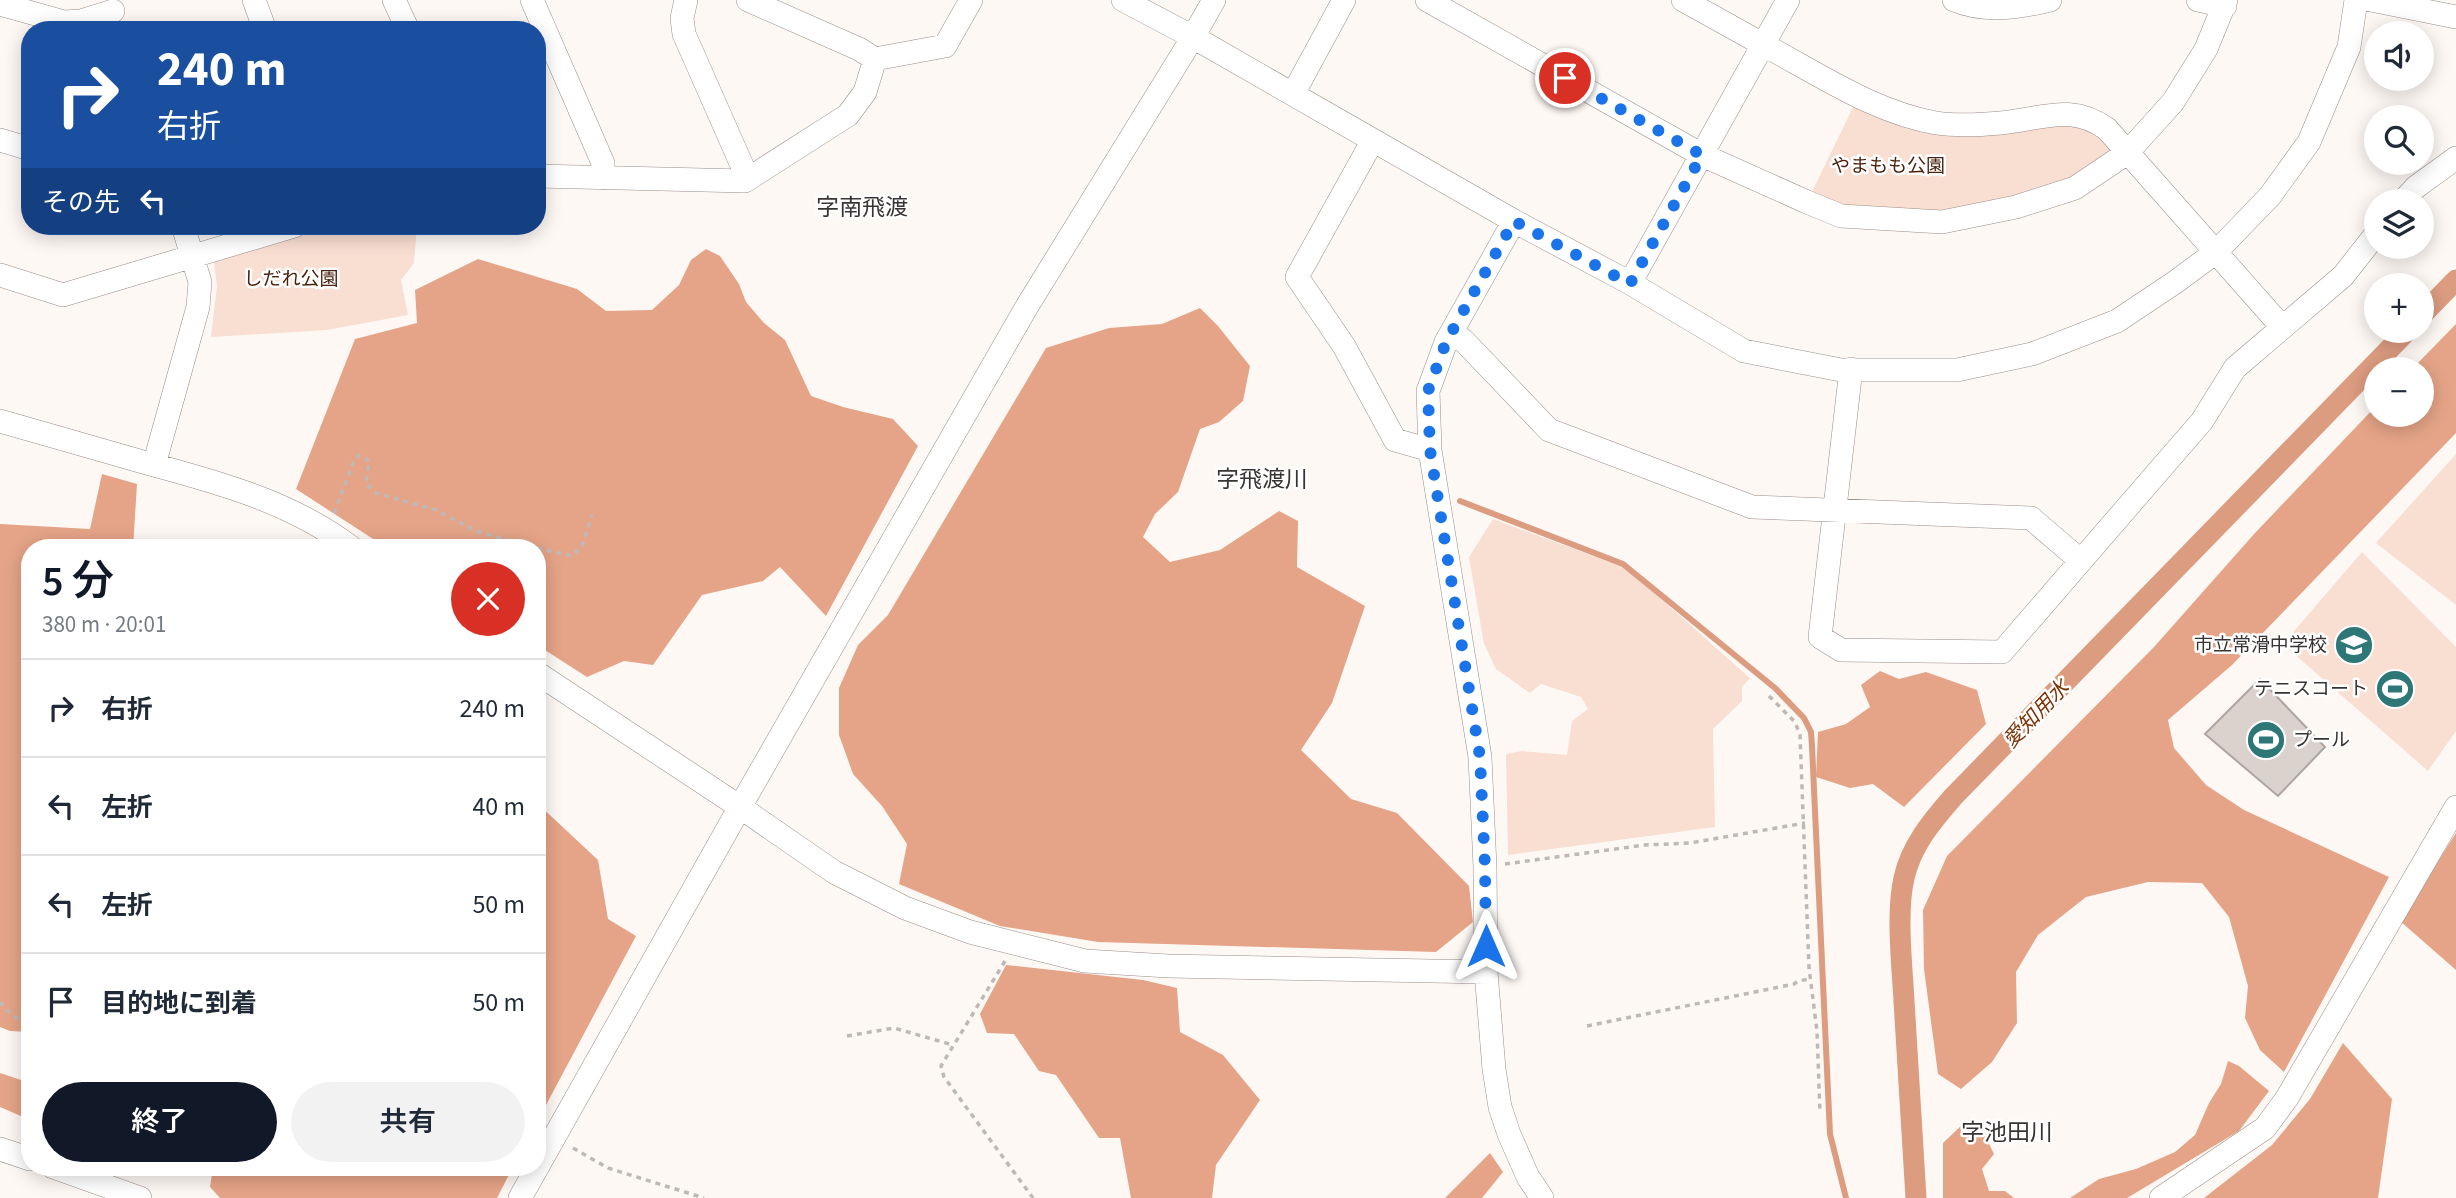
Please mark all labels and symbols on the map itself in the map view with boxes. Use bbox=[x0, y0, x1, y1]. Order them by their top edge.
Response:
pin bbox=[1535, 48, 1595, 108]
park label: やまもも公園 bbox=[1831, 153, 1945, 180]
district label: 字南飛渡 bbox=[816, 191, 908, 224]
park label: しだれ公園 bbox=[243, 266, 339, 293]
district label: 字飛渡川 bbox=[1216, 463, 1308, 496]
school or university icon: 市立常滑中学校 bbox=[2333, 624, 2375, 666]
place label: 市立常滑中学校 bbox=[2194, 632, 2327, 659]
sports icon: テニスコート bbox=[2374, 668, 2416, 710]
water label: 愛知用水 bbox=[1996, 672, 2077, 755]
place label: テニスコート bbox=[2254, 676, 2368, 703]
sports icon: プール bbox=[2245, 719, 2287, 761]
place label: プール bbox=[2293, 727, 2350, 754]
position arrow bbox=[1449, 909, 1523, 983]
district label: 字池田川 bbox=[1961, 1116, 2053, 1149]

